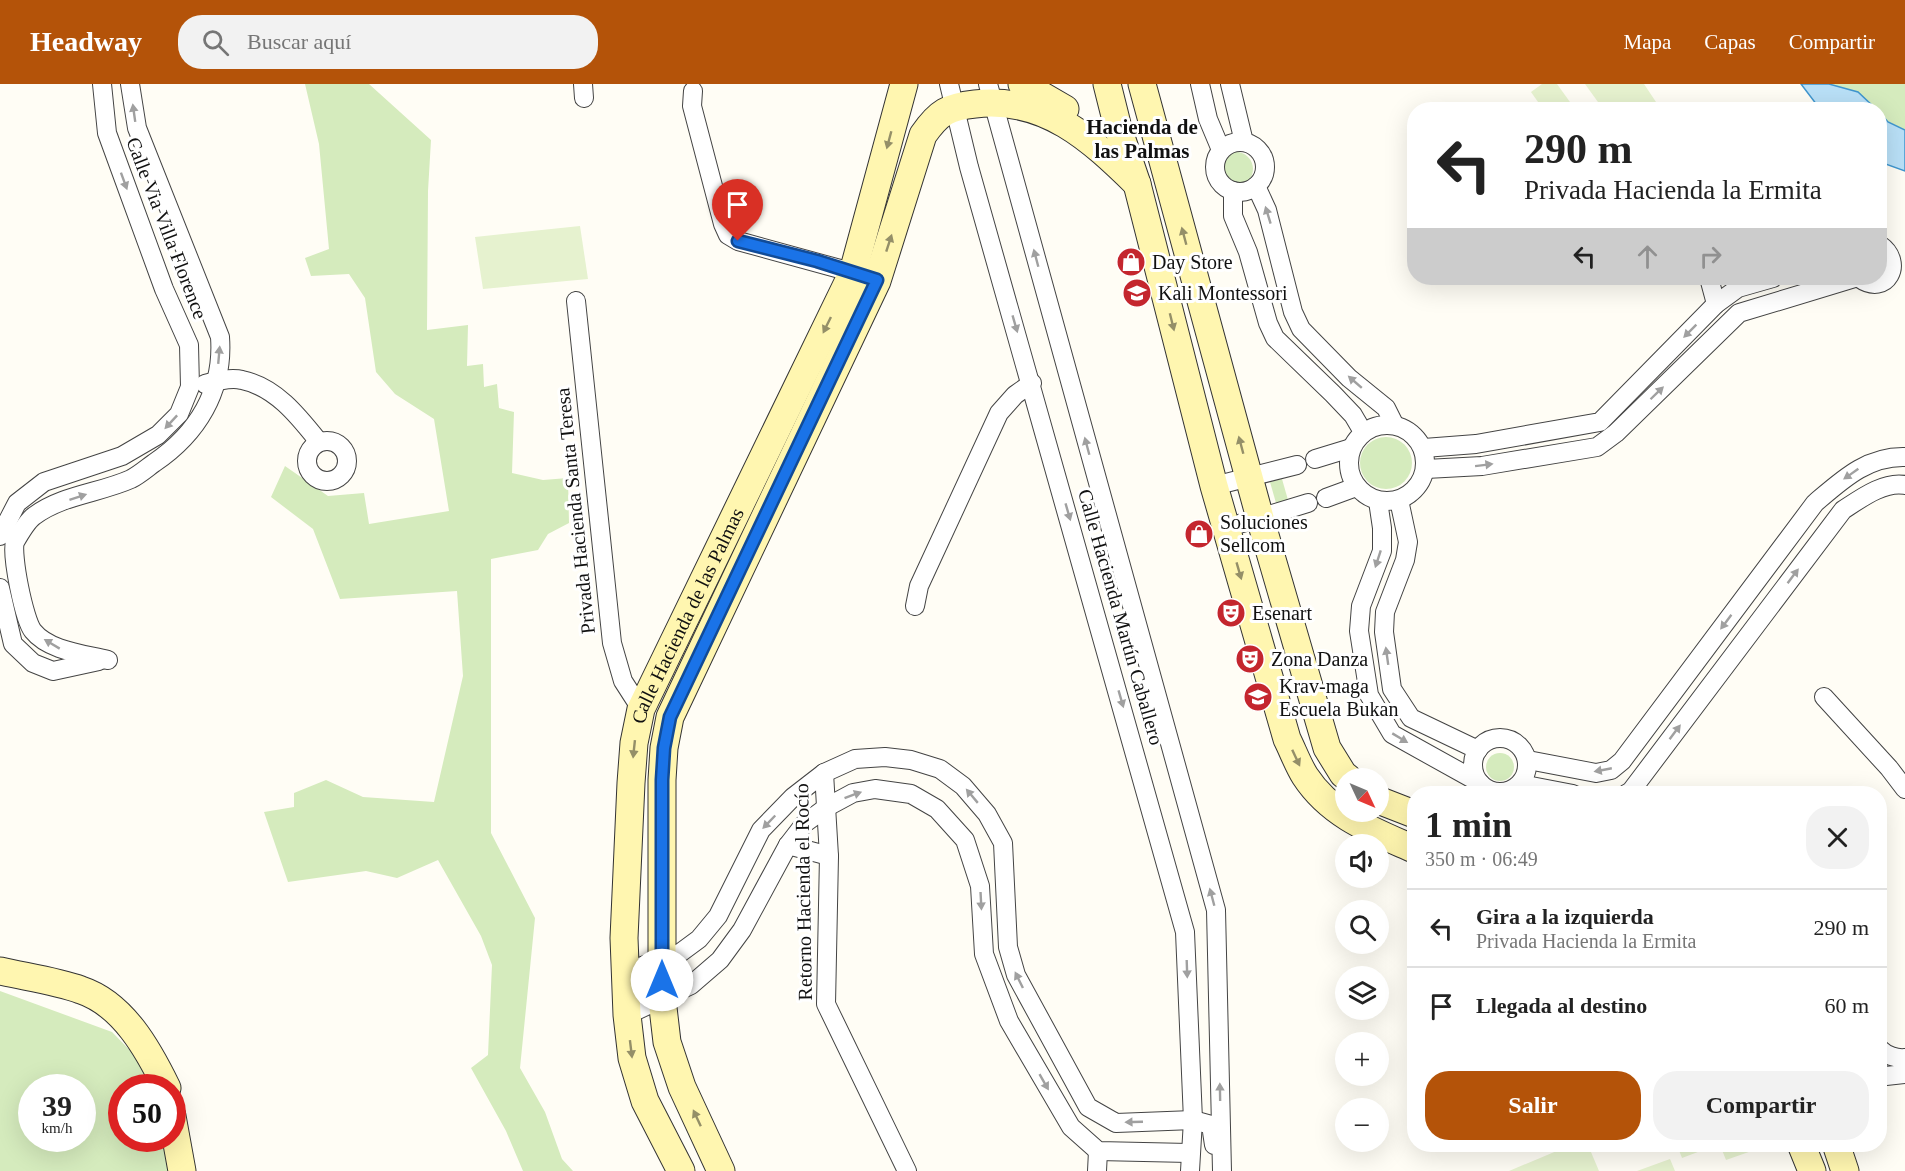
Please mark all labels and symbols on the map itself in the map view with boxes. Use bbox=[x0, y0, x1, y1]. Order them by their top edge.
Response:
one-way arrow bbox=[130, 104, 139, 123]
district label: Hacienda de las Palmas bbox=[1086, 115, 1198, 163]
one-way arrow bbox=[884, 132, 893, 150]
street label: Calle Via Villa Florence bbox=[122, 134, 212, 322]
one-way arrow bbox=[120, 172, 130, 190]
pin bbox=[712, 179, 763, 241]
one-way arrow bbox=[1263, 206, 1272, 224]
one-way arrow bbox=[1179, 227, 1188, 245]
one-way arrow bbox=[885, 234, 894, 252]
shop icon: Day Store bbox=[1115, 246, 1147, 278]
one-way arrow bbox=[1030, 249, 1040, 267]
place label: Day Store bbox=[1152, 251, 1233, 274]
school or university icon: Kali Montessori bbox=[1121, 277, 1153, 309]
place label: Kali Montessori bbox=[1158, 282, 1288, 304]
one-way arrow bbox=[1168, 313, 1178, 331]
one-way arrow bbox=[1010, 315, 1020, 333]
one-way arrow bbox=[823, 316, 832, 333]
one-way arrow bbox=[1684, 323, 1698, 337]
one-way arrow bbox=[214, 346, 224, 365]
one-way arrow bbox=[1348, 376, 1363, 389]
street label: Privada Hacienda Santa Teresa bbox=[551, 387, 599, 635]
one-way arrow bbox=[1649, 387, 1664, 400]
one-way arrow bbox=[164, 414, 178, 429]
one-way arrow bbox=[1236, 436, 1245, 454]
one-way arrow bbox=[1082, 437, 1092, 455]
one-way arrow bbox=[1475, 460, 1494, 470]
one-way arrow bbox=[1843, 468, 1859, 480]
street label: Calle Hacienda Martín Caballero bbox=[1074, 487, 1168, 747]
one-way arrow bbox=[69, 491, 87, 501]
one-way arrow bbox=[1064, 503, 1073, 521]
street label: Calle Hacienda de las Palmas bbox=[627, 504, 748, 725]
place label: Soluciones Sellcom bbox=[1220, 511, 1308, 556]
shop icon: Soluciones Sellcom bbox=[1183, 518, 1215, 550]
one-way arrow bbox=[1373, 550, 1383, 568]
one-way arrow bbox=[1235, 562, 1244, 580]
one-way arrow bbox=[1787, 569, 1799, 585]
theatre icon: Esenart bbox=[1215, 597, 1247, 629]
place label: Esenart bbox=[1252, 602, 1312, 624]
one-way arrow bbox=[1720, 615, 1732, 630]
one-way arrow bbox=[44, 638, 60, 649]
theatre icon: Zona Danza bbox=[1234, 643, 1266, 675]
one-way arrow bbox=[1382, 646, 1391, 665]
place label: Zona Danza bbox=[1271, 648, 1368, 670]
place label: Krav-maga Escuela Bukan bbox=[1279, 675, 1398, 720]
school or university icon: Krav-maga Escuela Bukan bbox=[1242, 681, 1274, 713]
one-way arrow bbox=[1117, 690, 1126, 708]
one-way arrow bbox=[1669, 724, 1682, 740]
one-way arrow bbox=[1392, 733, 1408, 744]
one-way arrow bbox=[629, 740, 638, 759]
one-way arrow bbox=[1291, 749, 1301, 767]
one-way arrow bbox=[1593, 766, 1612, 775]
north arrow bbox=[1335, 768, 1389, 822]
street label: Retorno Hacienda el Rocío bbox=[790, 783, 816, 1001]
one-way arrow bbox=[844, 789, 862, 799]
one-way arrow bbox=[966, 789, 979, 804]
one-way arrow bbox=[762, 814, 776, 829]
one-way arrow bbox=[1207, 888, 1216, 906]
one-way arrow bbox=[976, 891, 985, 910]
position arrow bbox=[630, 948, 694, 1012]
one-way arrow bbox=[1182, 960, 1191, 979]
one-way arrow bbox=[1015, 971, 1024, 988]
one-way arrow bbox=[626, 1039, 635, 1058]
one-way arrow bbox=[1039, 1073, 1049, 1090]
speed limit sign: 50 bbox=[108, 1074, 186, 1152]
one-way arrow bbox=[1215, 1082, 1225, 1101]
one-way arrow bbox=[692, 1109, 701, 1126]
one-way arrow bbox=[1125, 1117, 1144, 1127]

